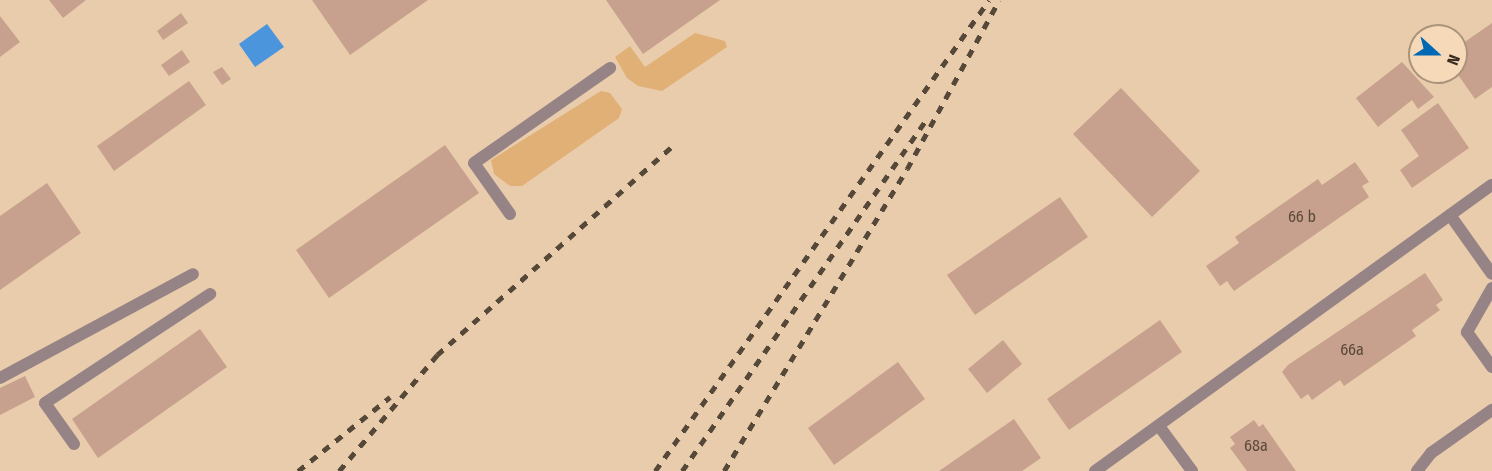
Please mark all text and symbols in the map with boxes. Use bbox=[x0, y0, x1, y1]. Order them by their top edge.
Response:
north arrow bbox=[1408, 24, 1468, 84]
text: N bbox=[1443, 52, 1464, 68]
house number: 66 b bbox=[1288, 207, 1316, 227]
house number: 66a bbox=[1340, 340, 1364, 360]
house number: 68a bbox=[1244, 436, 1268, 456]

